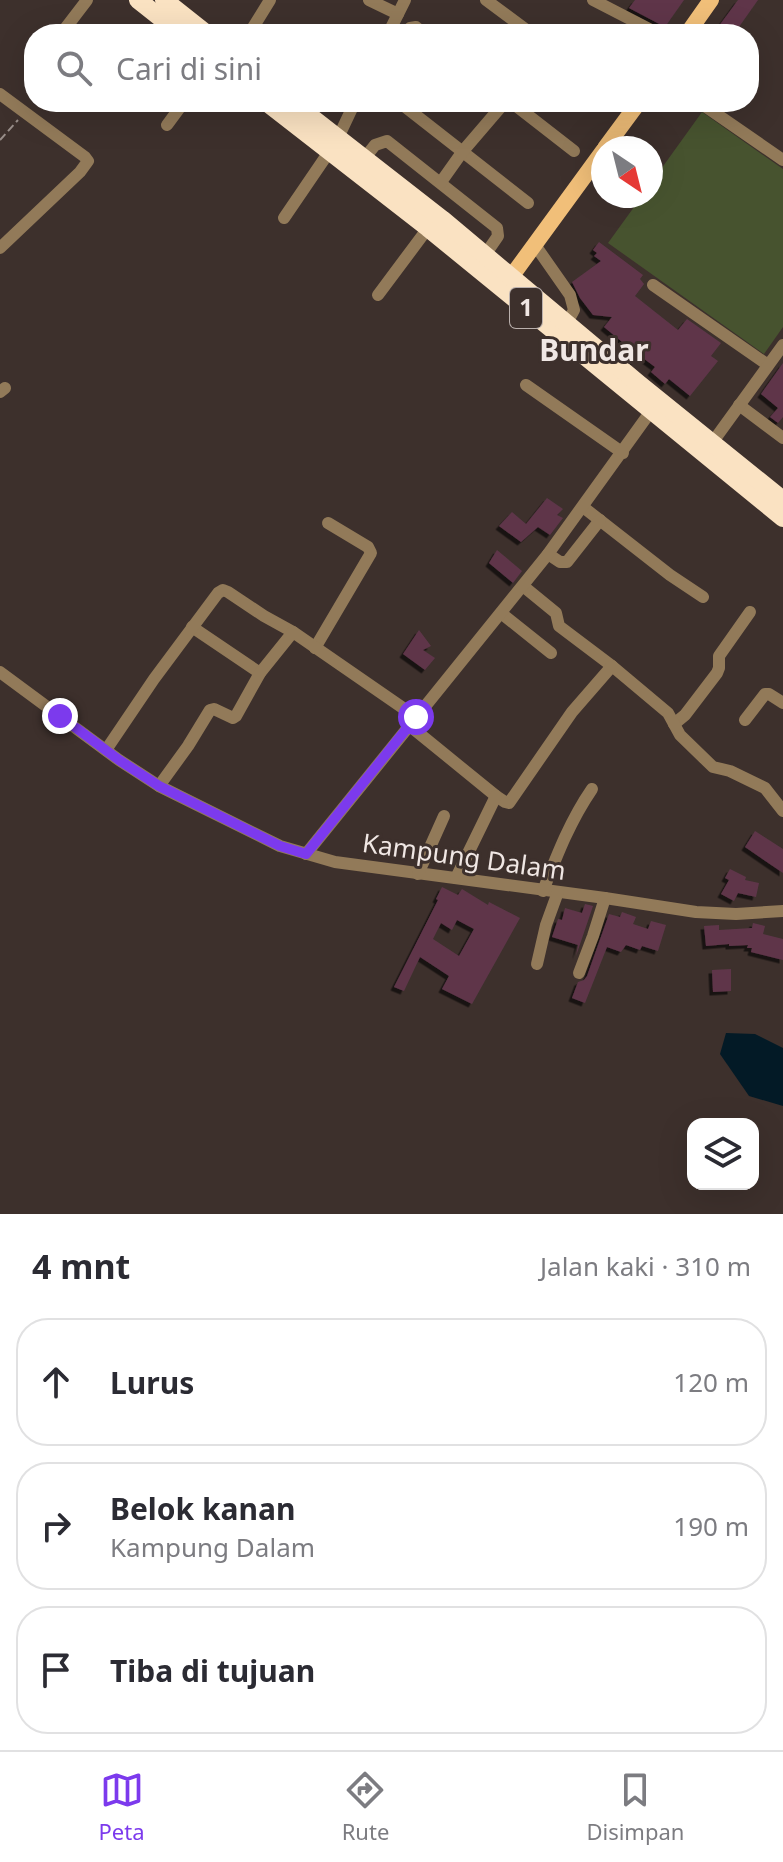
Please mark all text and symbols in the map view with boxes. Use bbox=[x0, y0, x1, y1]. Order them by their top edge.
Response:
search box bbox=[24, 24, 759, 112]
icon: search bbox=[52, 46, 96, 90]
text: Cari di sini bbox=[116, 48, 262, 89]
north arrow bbox=[591, 136, 663, 208]
road number: 1 bbox=[510, 288, 542, 328]
district label: Bundar bbox=[539, 329, 649, 370]
route end bbox=[42, 698, 78, 734]
route start bbox=[398, 699, 434, 735]
street label: Kampung Dalam bbox=[360, 824, 568, 888]
map controls bbox=[687, 1118, 759, 1190]
button: layers bbox=[687, 1118, 759, 1190]
text: 4 mnt bbox=[32, 1243, 130, 1289]
text: Jalan kaki · 310 m bbox=[540, 1248, 751, 1284]
icon: ahead bbox=[34, 1360, 78, 1404]
text: Lurus bbox=[110, 1362, 194, 1403]
text: 120 m bbox=[673, 1364, 749, 1400]
text: Belok kanan bbox=[110, 1488, 296, 1529]
icon: right bbox=[34, 1504, 78, 1548]
text: 190 m bbox=[673, 1508, 749, 1544]
text: Kampung Dalam bbox=[110, 1529, 315, 1565]
icon: arrive bbox=[34, 1648, 78, 1692]
text: Tiba di tujuan bbox=[110, 1650, 315, 1691]
tab: Peta bbox=[99, 1768, 145, 1846]
tab: Rute bbox=[342, 1768, 389, 1846]
tab: Disimpan bbox=[586, 1768, 684, 1846]

